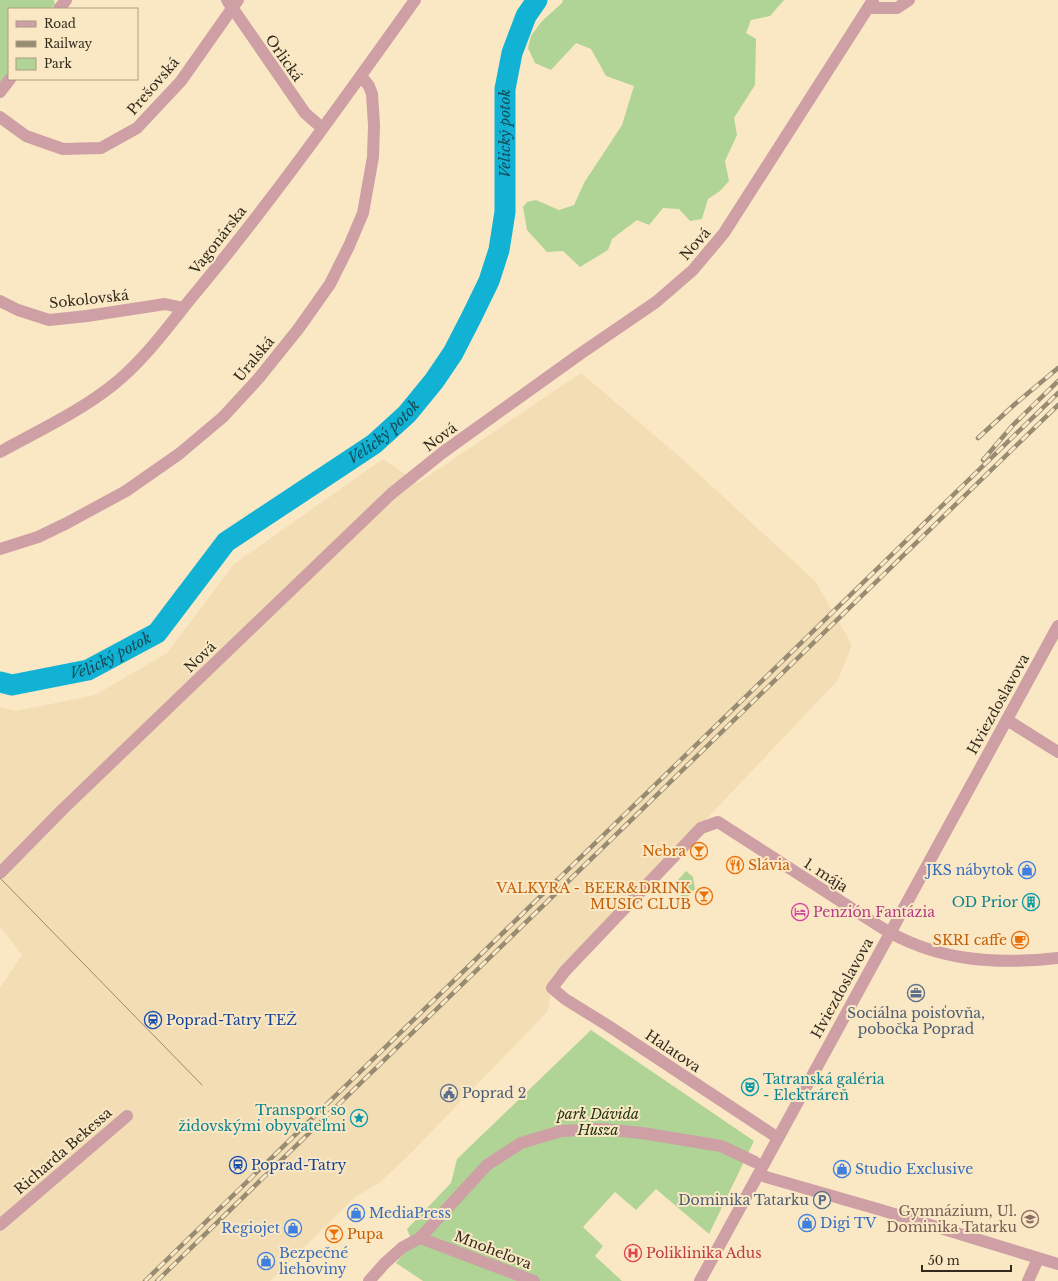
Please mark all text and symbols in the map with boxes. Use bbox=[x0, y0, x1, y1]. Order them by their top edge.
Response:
legend bbox=[8, 8, 138, 80]
text: Road bbox=[44, 16, 76, 31]
street label: Orlická bbox=[261, 31, 307, 85]
text: Railway bbox=[44, 36, 93, 51]
street label: Prešovská bbox=[123, 53, 183, 119]
text: Park bbox=[44, 56, 72, 71]
water label: Velický potok bbox=[495, 89, 514, 178]
street label: Vagonárska bbox=[185, 202, 250, 279]
street label: Nová bbox=[676, 224, 714, 264]
street label: Sokolovská bbox=[48, 286, 130, 312]
street label: Uralská bbox=[230, 333, 278, 385]
water label: Velický potok bbox=[344, 396, 423, 468]
street label: Nová bbox=[420, 418, 460, 455]
water label: Velický potok bbox=[68, 628, 154, 682]
street label: Nová bbox=[180, 637, 220, 676]
street label: Hviezdoslavova bbox=[963, 650, 1033, 757]
bar icon: Nebra bbox=[689, 841, 709, 861]
place label: Nebra bbox=[642, 842, 686, 860]
street label: 1. mája bbox=[801, 854, 852, 896]
restaurant icon: Slávia bbox=[725, 855, 745, 875]
place label: Slávia bbox=[748, 856, 790, 874]
shop icon: JKS nábytok bbox=[1017, 860, 1037, 880]
place label: JKS nábytok bbox=[924, 861, 1014, 879]
place label: VALKYRA - BEER&DRINK MUSIC CLUB bbox=[495, 879, 692, 913]
bar icon: VALKYRA - BEER&DRINK MUSIC CLUB bbox=[694, 886, 714, 906]
building icon: OD Prior bbox=[1021, 892, 1041, 912]
place label: OD Prior bbox=[952, 893, 1018, 911]
hotel icon: Penzión Fantázia bbox=[790, 902, 810, 922]
place label: Penzión Fantázia bbox=[813, 903, 935, 921]
cafe icon: SKRI caffe bbox=[1010, 930, 1030, 950]
place label: SKRI caffe bbox=[933, 931, 1007, 949]
street label: Hviezdoslavova bbox=[807, 934, 877, 1041]
office icon: Sociálna poisťovňa, pobočka Poprad bbox=[906, 983, 926, 1003]
place label: Sociálna poisťovňa, pobočka Poprad bbox=[847, 1004, 985, 1038]
station icon: Poprad-Tatry TEŽ bbox=[143, 1010, 163, 1030]
place label: Poprad-Tatry TEŽ bbox=[166, 1011, 297, 1029]
street label: Halatova bbox=[642, 1026, 704, 1076]
place label: Tatranská galéria - Elektráreň bbox=[763, 1070, 885, 1104]
theatre icon: Tatranská galéria - Elektráreň bbox=[740, 1077, 760, 1097]
public building icon: Poprad 2 bbox=[439, 1083, 459, 1103]
place label: Poprad 2 bbox=[462, 1084, 526, 1102]
place label: Transport so židovskými obyvateľmi bbox=[178, 1101, 346, 1135]
street label: Richarda Bekessa bbox=[10, 1103, 116, 1198]
park label: park Dávida Husza bbox=[555, 1105, 639, 1139]
place icon: Transport so židovskými obyvateľmi bbox=[349, 1108, 369, 1128]
station icon: Poprad-Tatry bbox=[228, 1155, 248, 1175]
place label: Poprad-Tatry bbox=[251, 1156, 347, 1174]
shop icon: Studio Exclusive bbox=[832, 1159, 852, 1179]
place label: Studio Exclusive bbox=[855, 1160, 973, 1178]
parking icon: Dominika Tatarku bbox=[812, 1190, 832, 1210]
place label: Dominika Tatarku bbox=[678, 1191, 810, 1209]
place label: Gymnázium, Ul. Dominika Tatarku bbox=[886, 1202, 1018, 1236]
shop icon: MediaPress bbox=[346, 1203, 366, 1223]
place label: MediaPress bbox=[369, 1204, 451, 1222]
school or university icon: Gymnázium, Ul. Dominika Tatarku bbox=[1020, 1209, 1040, 1229]
shop icon: Digi TV bbox=[797, 1213, 817, 1233]
place label: Digi TV bbox=[820, 1214, 877, 1232]
shop icon: Regiojet bbox=[283, 1218, 303, 1238]
place label: Regiojet bbox=[221, 1219, 281, 1237]
bar icon: Pupa bbox=[324, 1224, 344, 1244]
place label: Pupa bbox=[347, 1225, 384, 1243]
street label: Mnoheľova bbox=[452, 1227, 534, 1273]
hospital icon: Poliklinika Adus bbox=[623, 1243, 643, 1263]
place label: Bezpečné liehoviny bbox=[279, 1244, 348, 1278]
place label: Poliklinika Adus bbox=[646, 1244, 762, 1262]
scale bar bbox=[922, 1247, 1011, 1273]
shop icon: Bezpečné liehoviny bbox=[256, 1251, 276, 1271]
text: 50 m bbox=[928, 1253, 960, 1268]

